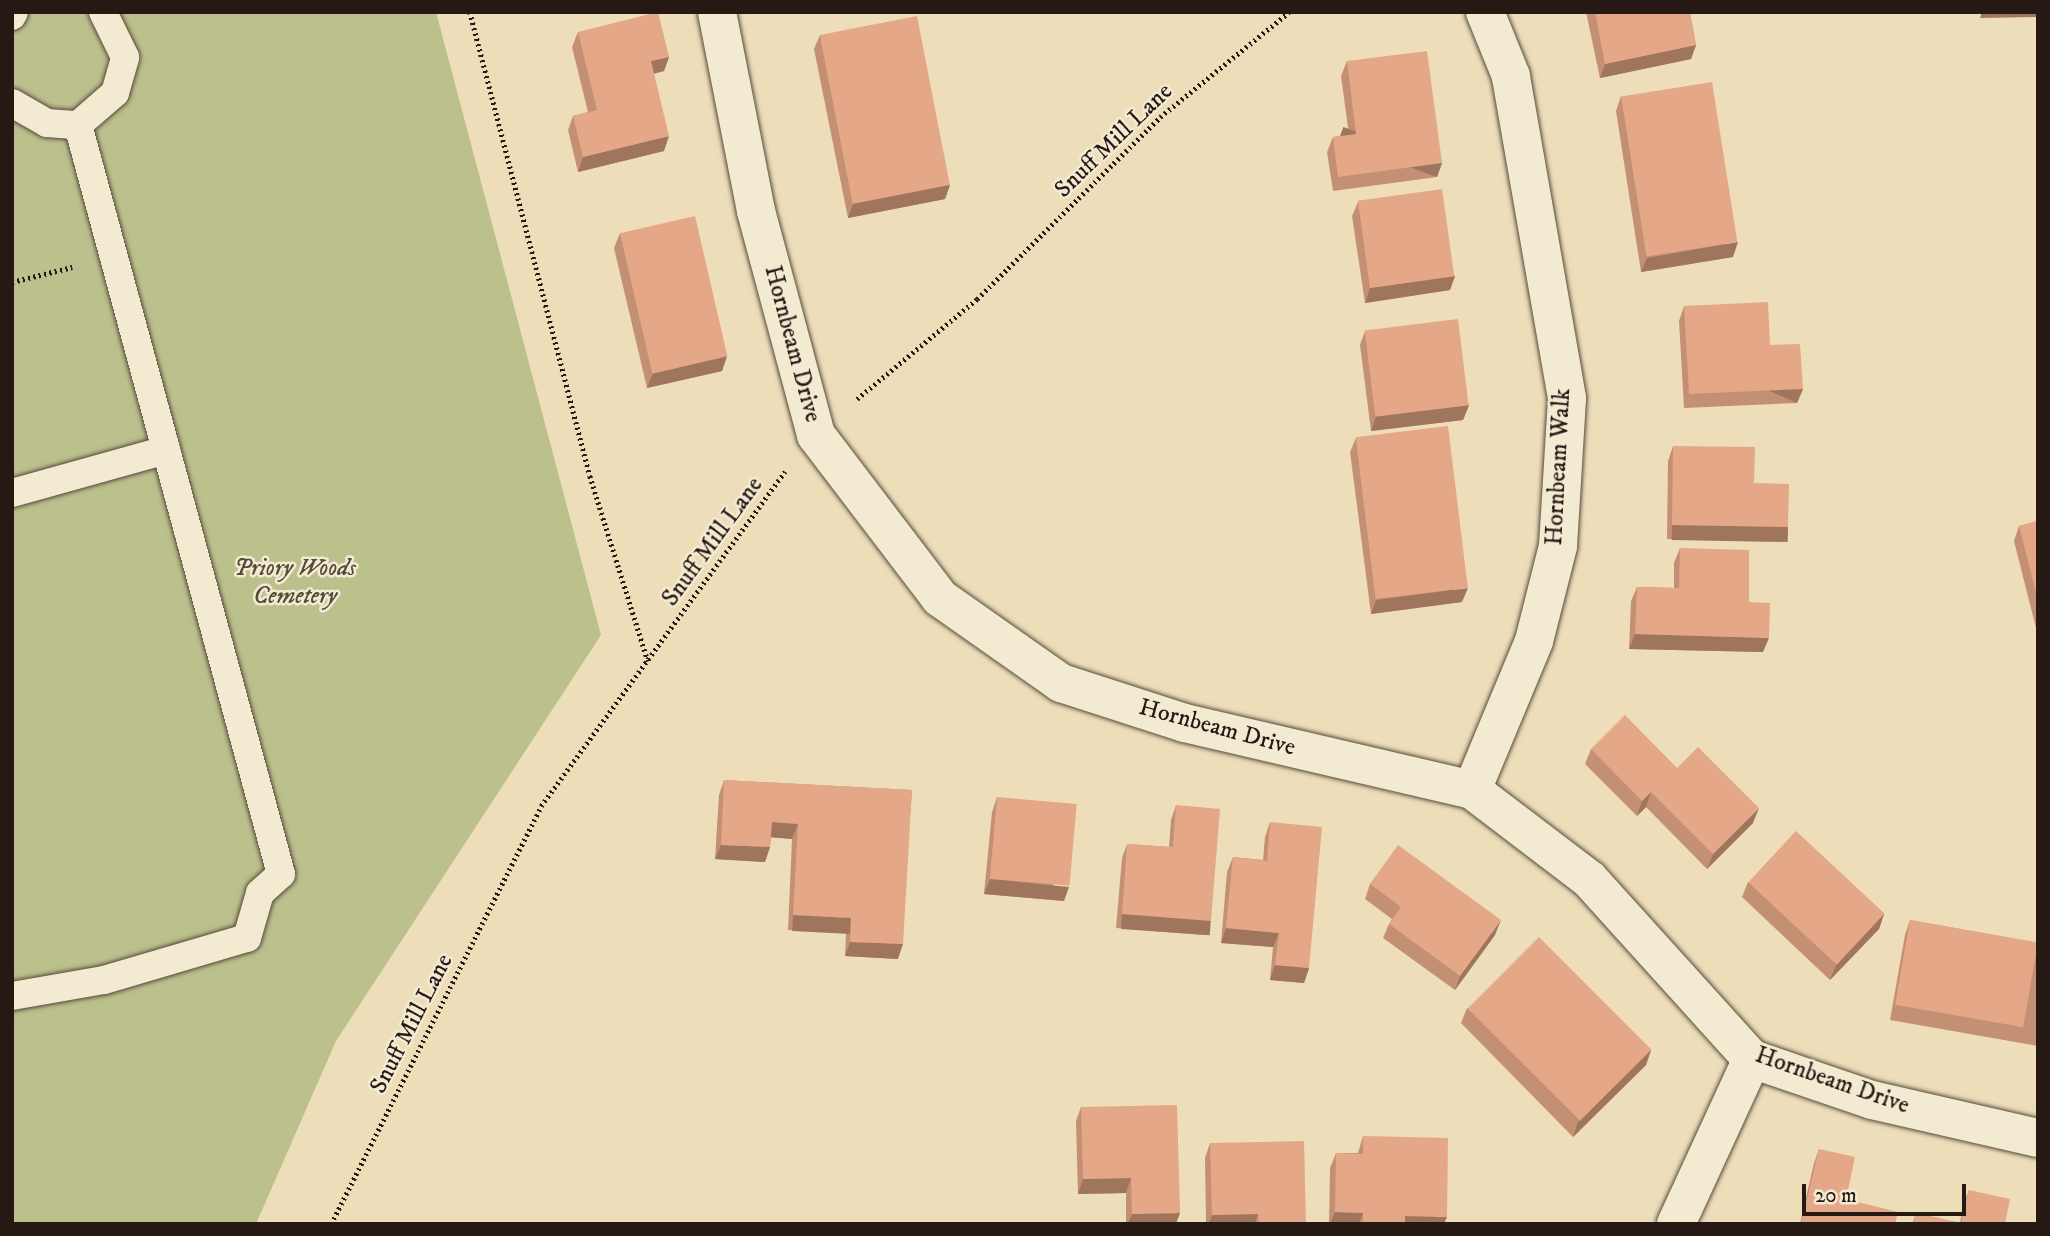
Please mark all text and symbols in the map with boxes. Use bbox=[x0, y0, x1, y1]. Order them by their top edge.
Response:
street label: Snuff Mill Lane bbox=[1049, 78, 1179, 204]
street label: Hornbeam Drive bbox=[757, 263, 827, 425]
street label: Hornbeam Walk bbox=[1541, 388, 1577, 546]
street label: Snuff Mill Lane bbox=[656, 472, 770, 612]
park label: Priory Woods Cemetery bbox=[234, 555, 356, 611]
street label: Hornbeam Drive bbox=[1136, 693, 1298, 763]
street label: Snuff Mill Lane bbox=[365, 949, 459, 1099]
street label: Hornbeam Drive bbox=[1751, 1041, 1913, 1121]
scale bar bbox=[1805, 1170, 1969, 1214]
text: 20 m bbox=[1815, 1183, 1857, 1209]

